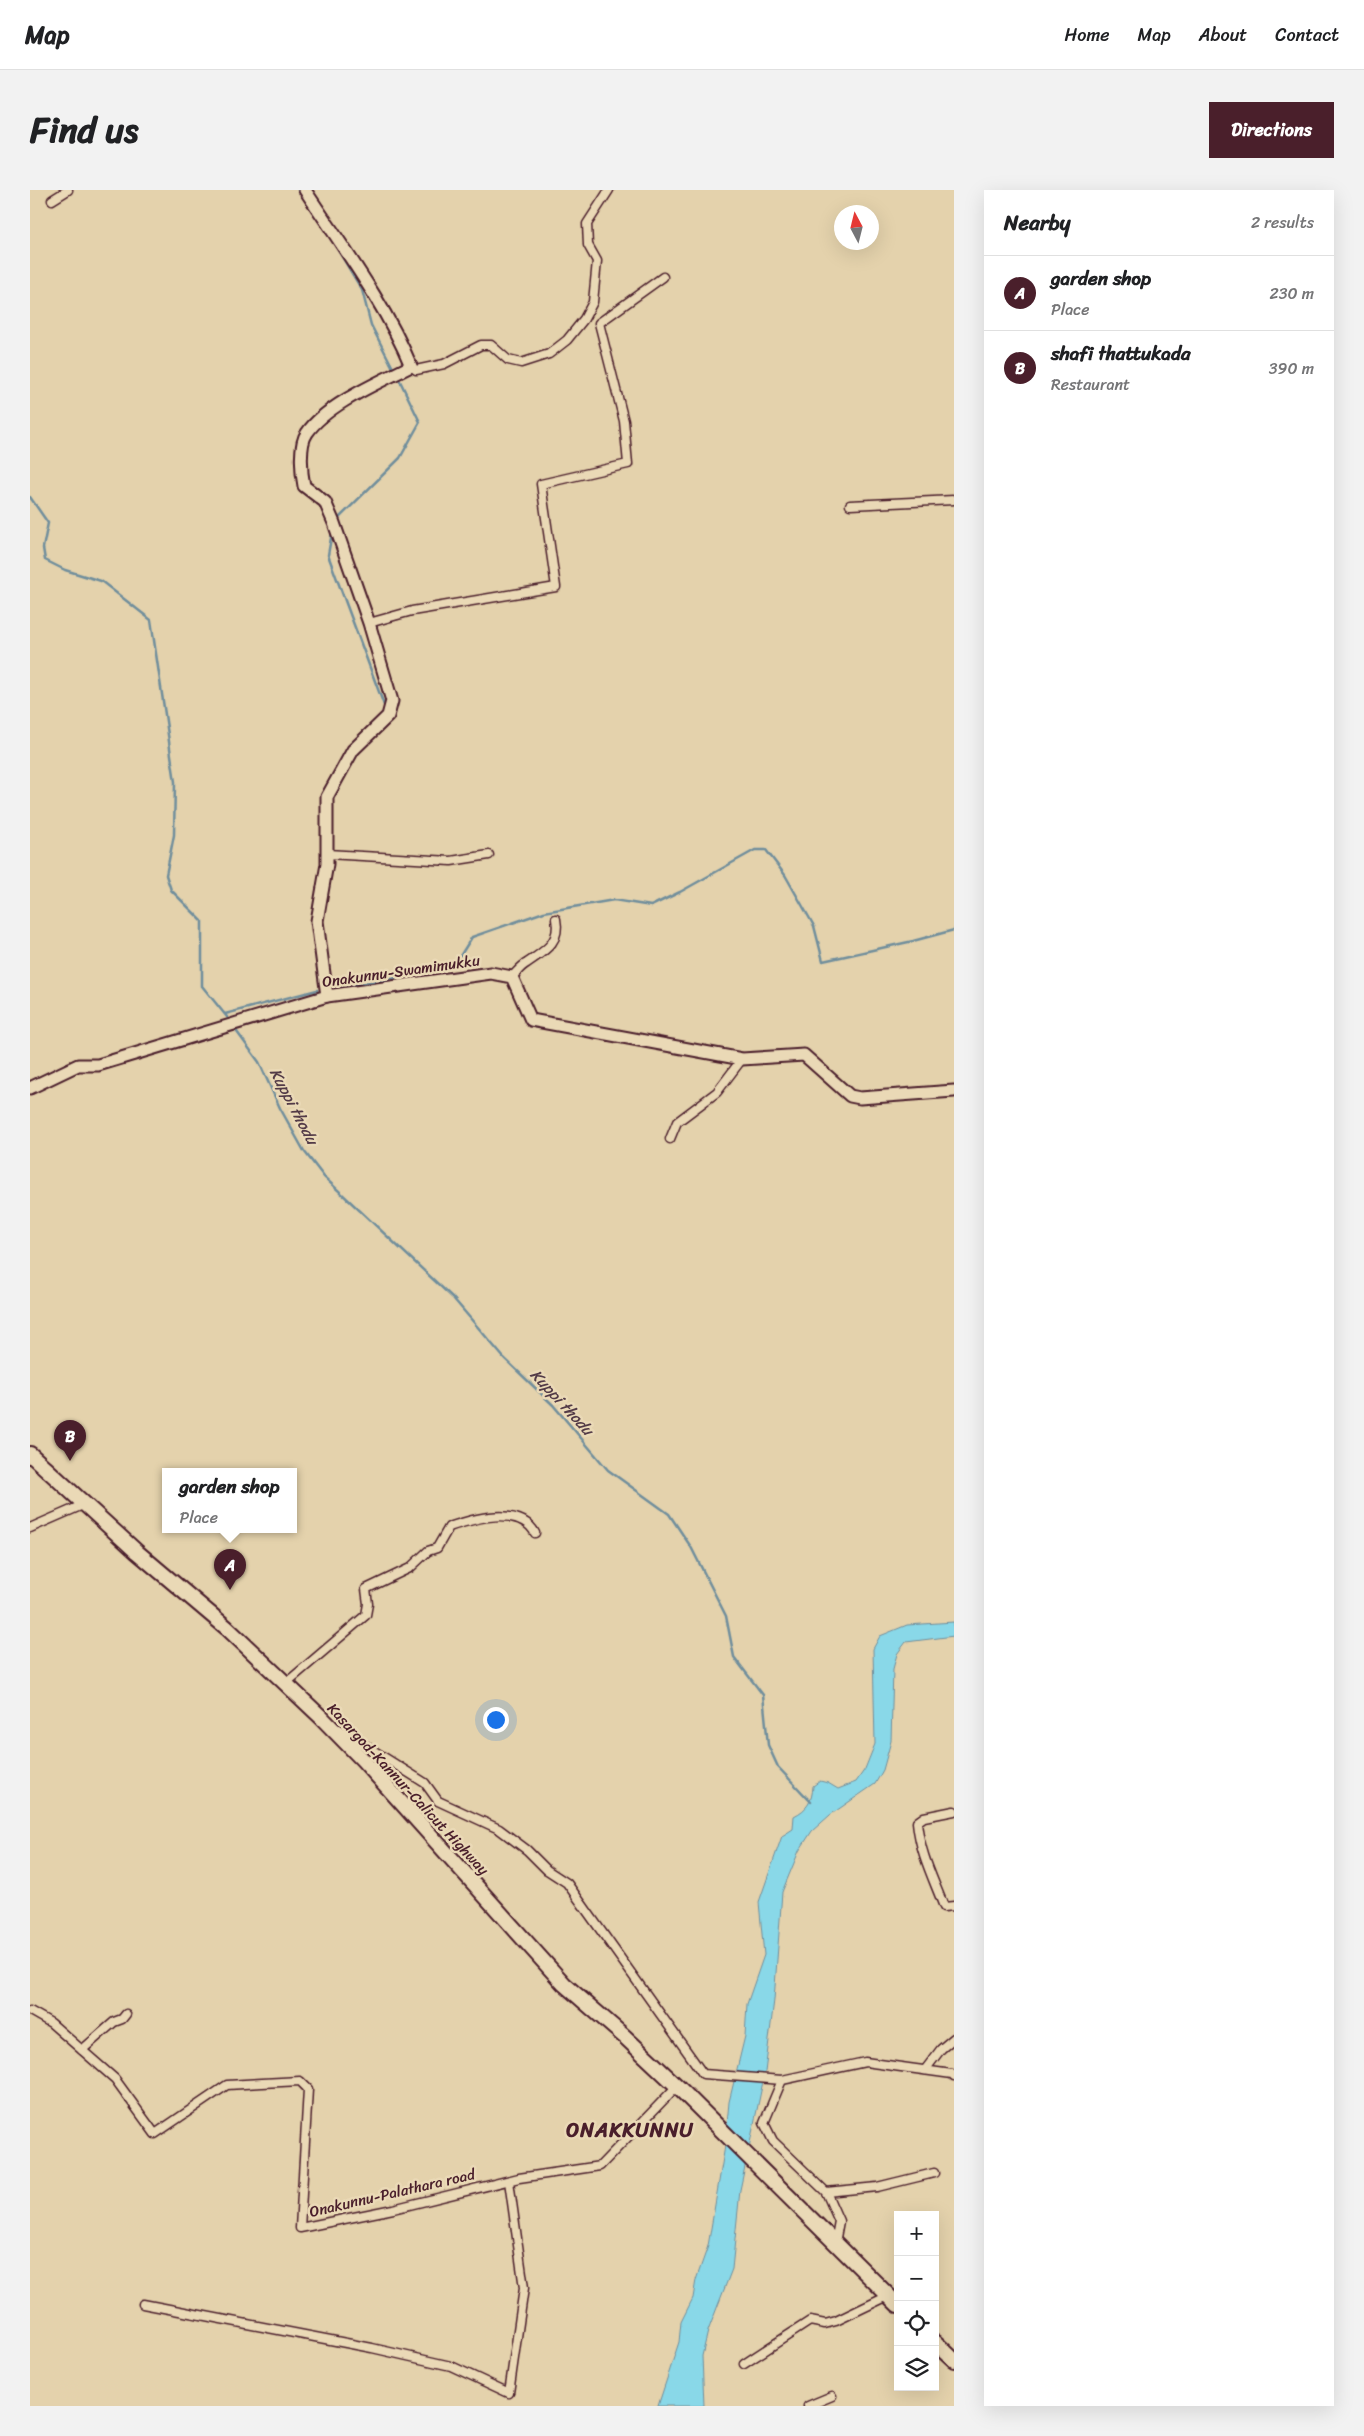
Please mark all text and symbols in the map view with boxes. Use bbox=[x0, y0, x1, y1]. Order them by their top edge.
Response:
text: Map bbox=[25, 14, 69, 56]
text: Home bbox=[1065, 19, 1110, 51]
text: Map bbox=[1138, 19, 1171, 51]
text: About bbox=[1199, 19, 1247, 51]
text: Contact bbox=[1275, 19, 1339, 51]
text: Find us bbox=[30, 99, 138, 161]
button: Directions bbox=[1209, 102, 1334, 158]
text: Nearby bbox=[1004, 204, 1070, 242]
north arrow bbox=[834, 205, 879, 250]
text: 2 results bbox=[1251, 208, 1314, 237]
text: garden shop bbox=[1051, 262, 1151, 295]
text: A bbox=[1015, 279, 1025, 308]
text: 230 m bbox=[1269, 279, 1314, 308]
text: Place bbox=[1051, 295, 1090, 324]
text: shafi thattukada bbox=[1051, 337, 1190, 370]
text: B bbox=[1015, 354, 1025, 383]
text: 390 m bbox=[1269, 354, 1314, 383]
text: Restaurant bbox=[1051, 370, 1130, 399]
street label: Onakunnu-Swamimukku bbox=[320, 947, 482, 995]
water label: Kuppi thodu bbox=[262, 1062, 328, 1152]
water label: Kuppi thodu bbox=[523, 1362, 603, 1444]
pin: B bbox=[54, 1420, 86, 1461]
popup bbox=[162, 1468, 297, 1533]
text: garden shop bbox=[179, 1470, 280, 1503]
text: Place bbox=[179, 1503, 218, 1532]
pin: A bbox=[214, 1549, 246, 1590]
street label: Kasargod-Kannur-Calicut Highway bbox=[321, 1697, 495, 1881]
your location bbox=[483, 1707, 509, 1733]
district label: ONAKKUNNU bbox=[566, 2113, 694, 2148]
street label: Onakunnu-Palathara road bbox=[307, 2161, 478, 2225]
map controls bbox=[894, 2211, 939, 2391]
button: + bbox=[894, 2211, 939, 2256]
button: − bbox=[894, 2256, 939, 2301]
button: locate bbox=[894, 2301, 939, 2346]
button: layers bbox=[894, 2346, 939, 2391]

